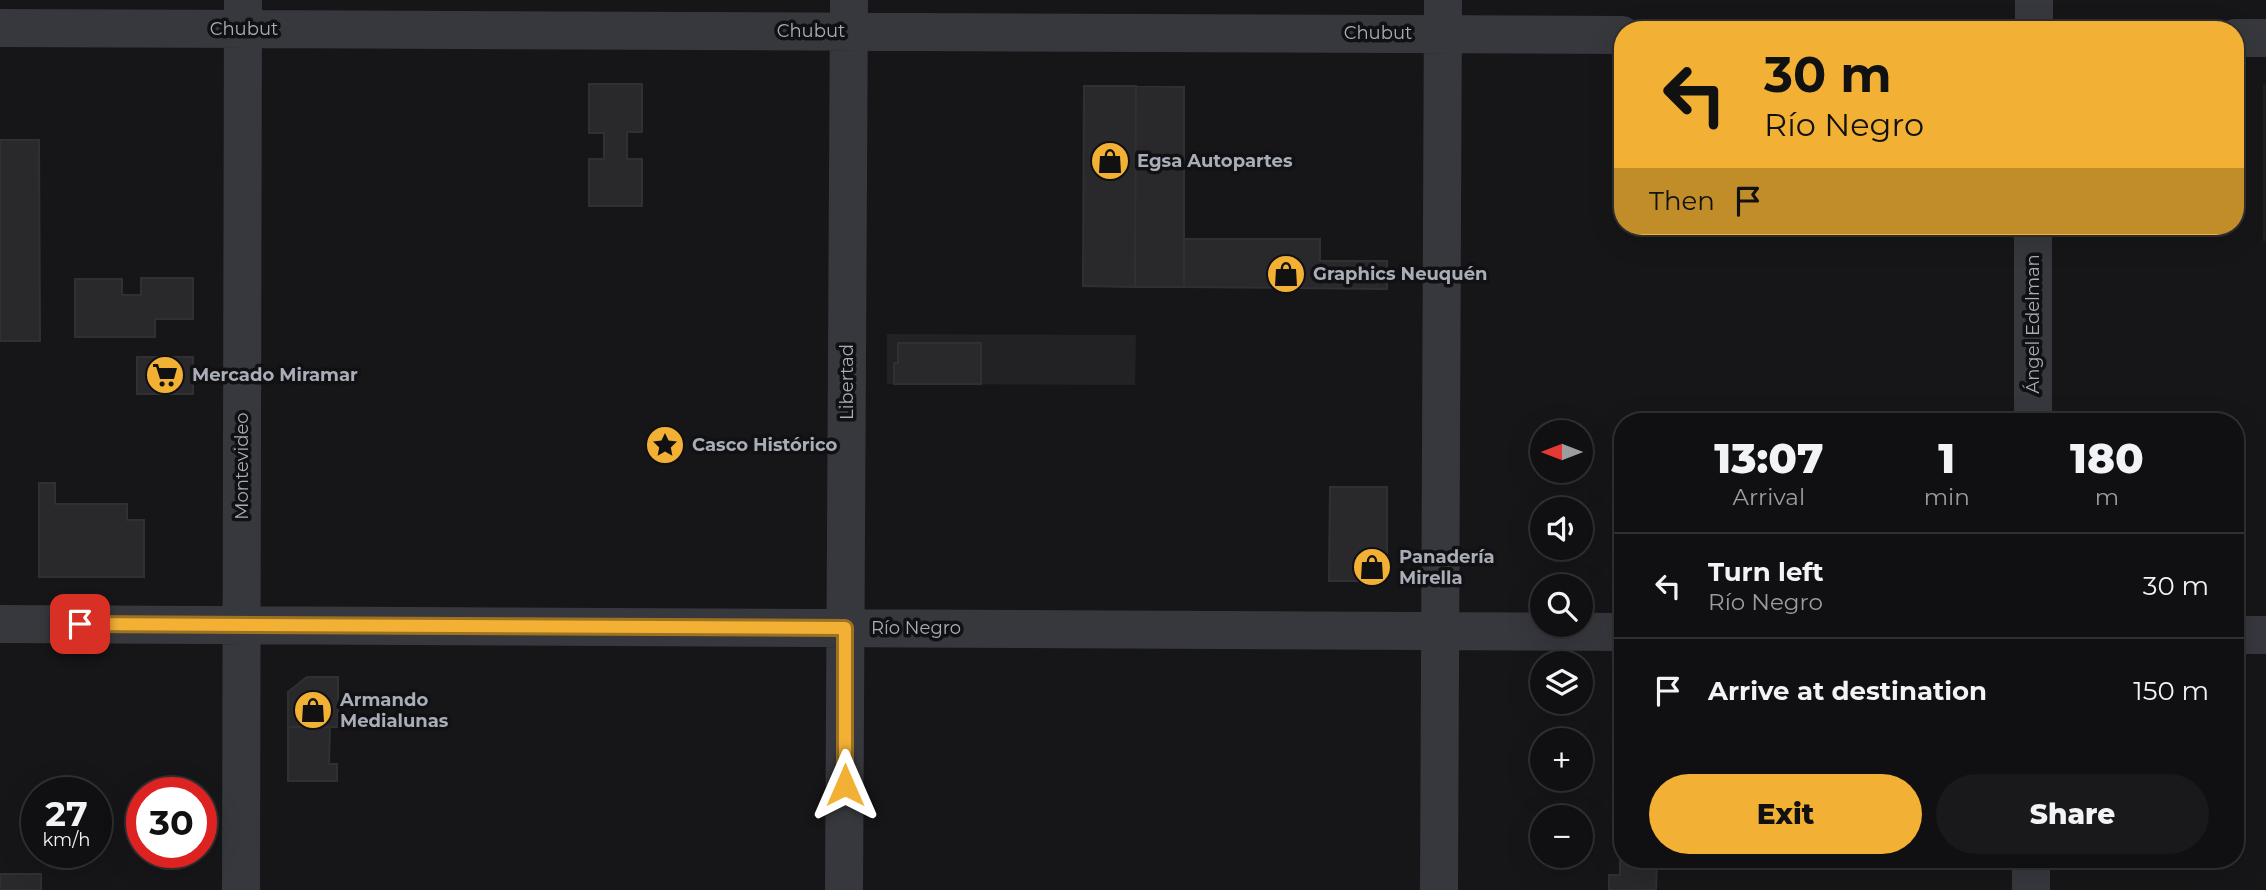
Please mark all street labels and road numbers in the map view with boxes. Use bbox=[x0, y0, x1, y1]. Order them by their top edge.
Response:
street label: Chubut bbox=[210, 18, 278, 40]
street label: Chubut bbox=[777, 20, 845, 42]
street label: Chubut bbox=[1344, 22, 1412, 44]
street label: Ángel Edelman bbox=[2022, 254, 2044, 394]
street label: Libertad bbox=[836, 344, 858, 420]
street label: Montevideo bbox=[231, 412, 253, 520]
street label: Río Negro bbox=[871, 617, 961, 639]

